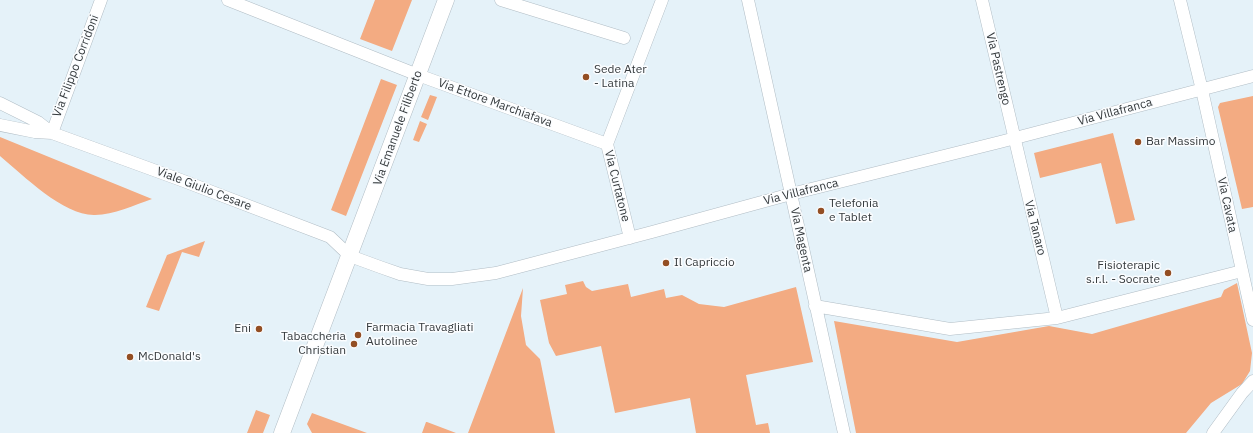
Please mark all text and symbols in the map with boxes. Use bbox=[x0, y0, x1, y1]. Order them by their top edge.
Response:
street label: Via Filippo Corridoni bbox=[50, 13, 102, 119]
street label: Via Pastrengo bbox=[983, 31, 1013, 107]
place label: Sede Ater - Latina bbox=[594, 63, 647, 91]
street label: Via Emanuele Filiberto bbox=[371, 69, 425, 187]
marker: Sede Ater - Latina bbox=[581, 72, 591, 82]
street label: Via Ettore Marchiafava bbox=[436, 76, 554, 130]
street label: Via Villafranca bbox=[1076, 95, 1154, 129]
place label: Bar Massimo bbox=[1146, 135, 1215, 149]
marker: Bar Massimo bbox=[1133, 137, 1143, 147]
street label: Via Curtatone bbox=[601, 149, 633, 223]
street label: Viale Giulio Cesare bbox=[154, 164, 254, 214]
street label: Via Villafranca bbox=[762, 176, 840, 208]
street label: Via Cavata bbox=[1214, 176, 1240, 234]
place label: Telefonia e Tablet bbox=[829, 197, 878, 225]
street label: Via Tanaro bbox=[1021, 199, 1049, 257]
street label: Via Magenta bbox=[787, 206, 815, 274]
marker: Telefonia e Tablet bbox=[816, 206, 826, 216]
place label: Il Capriccio bbox=[674, 256, 735, 270]
marker: Il Capriccio bbox=[661, 258, 671, 268]
place label: Fisioterapic s.r.l. - Socrate bbox=[1086, 259, 1160, 287]
marker: Fisioterapic s.r.l. - Socrate bbox=[1163, 268, 1173, 278]
place label: Farmacia Travagliati Autolinee bbox=[366, 321, 474, 349]
place label: Eni bbox=[234, 322, 251, 336]
marker: Eni bbox=[254, 324, 264, 334]
place label: Tabaccheria Christian bbox=[281, 330, 346, 358]
marker: Farmacia Travagliati Autolinee bbox=[353, 330, 363, 340]
marker: Tabaccheria Christian bbox=[349, 339, 359, 349]
place label: McDonald's bbox=[138, 350, 201, 364]
marker: McDonald's bbox=[125, 352, 135, 362]

